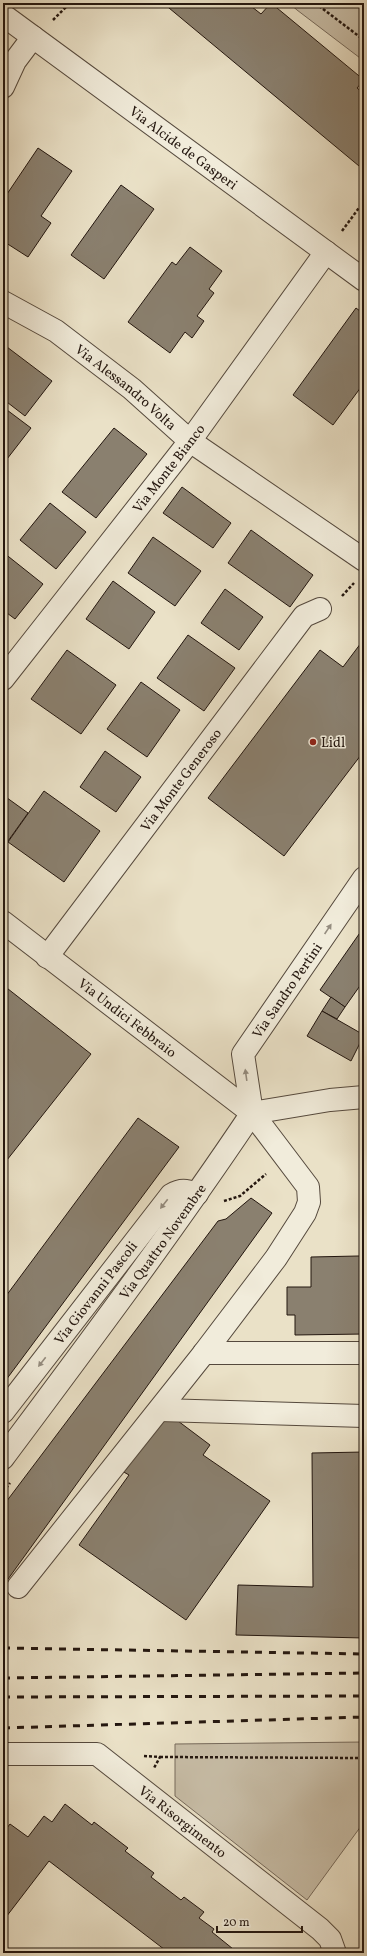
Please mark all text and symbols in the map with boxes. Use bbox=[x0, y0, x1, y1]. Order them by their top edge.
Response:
street label: Via Alcide de Gasperi bbox=[125, 103, 241, 195]
street label: Via Alessandro Volta bbox=[70, 341, 180, 435]
street label: Via Monte Bianco bbox=[129, 421, 210, 517]
street label: Via Monte Generoso bbox=[137, 725, 227, 836]
place label: Lidl bbox=[321, 734, 345, 753]
marker: Lidl bbox=[308, 737, 318, 747]
one-way arrow bbox=[325, 924, 332, 935]
street label: Via Sandro Pertini bbox=[248, 940, 328, 1043]
street label: Via Undici Febbraio bbox=[73, 975, 180, 1063]
one-way arrow bbox=[243, 1069, 249, 1081]
street label: Via Quattro Novembre bbox=[116, 1180, 212, 1304]
one-way arrow bbox=[160, 1198, 168, 1209]
street label: Via Giovanni Pascoli bbox=[51, 1238, 143, 1349]
one-way arrow bbox=[38, 1356, 46, 1367]
street label: Via Risorgimento bbox=[134, 1782, 230, 1863]
scale bar bbox=[217, 1908, 302, 1934]
text: 20 m bbox=[223, 1915, 250, 1931]

